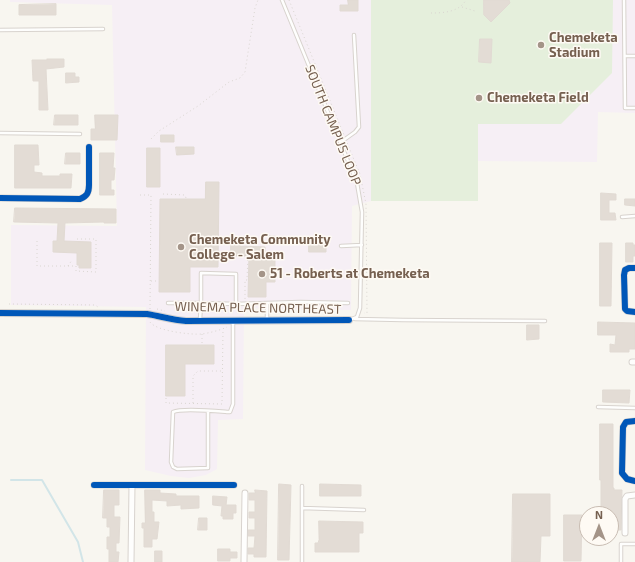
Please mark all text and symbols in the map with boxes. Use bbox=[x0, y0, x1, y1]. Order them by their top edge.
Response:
place label: Chemeketa Stadium bbox=[549, 30, 618, 61]
marker: Chemeketa Stadium bbox=[536, 40, 546, 50]
street label: SOUTH CAMPUS LOOP bbox=[302, 62, 364, 188]
place label: Chemeketa Field bbox=[487, 90, 589, 106]
marker: Chemeketa Field bbox=[474, 93, 484, 103]
place label: Chemeketa Community College - Salem bbox=[189, 232, 330, 263]
marker: Chemeketa Community College - Salem bbox=[176, 242, 186, 252]
place label: 51 - Roberts at Chemeketa bbox=[270, 266, 430, 282]
marker: 51 - Roberts at Chemeketa bbox=[257, 269, 267, 279]
street label: WINEMA PLACE NORTHEAST bbox=[175, 299, 341, 317]
north arrow bbox=[579, 506, 619, 546]
text: N bbox=[595, 508, 603, 521]

